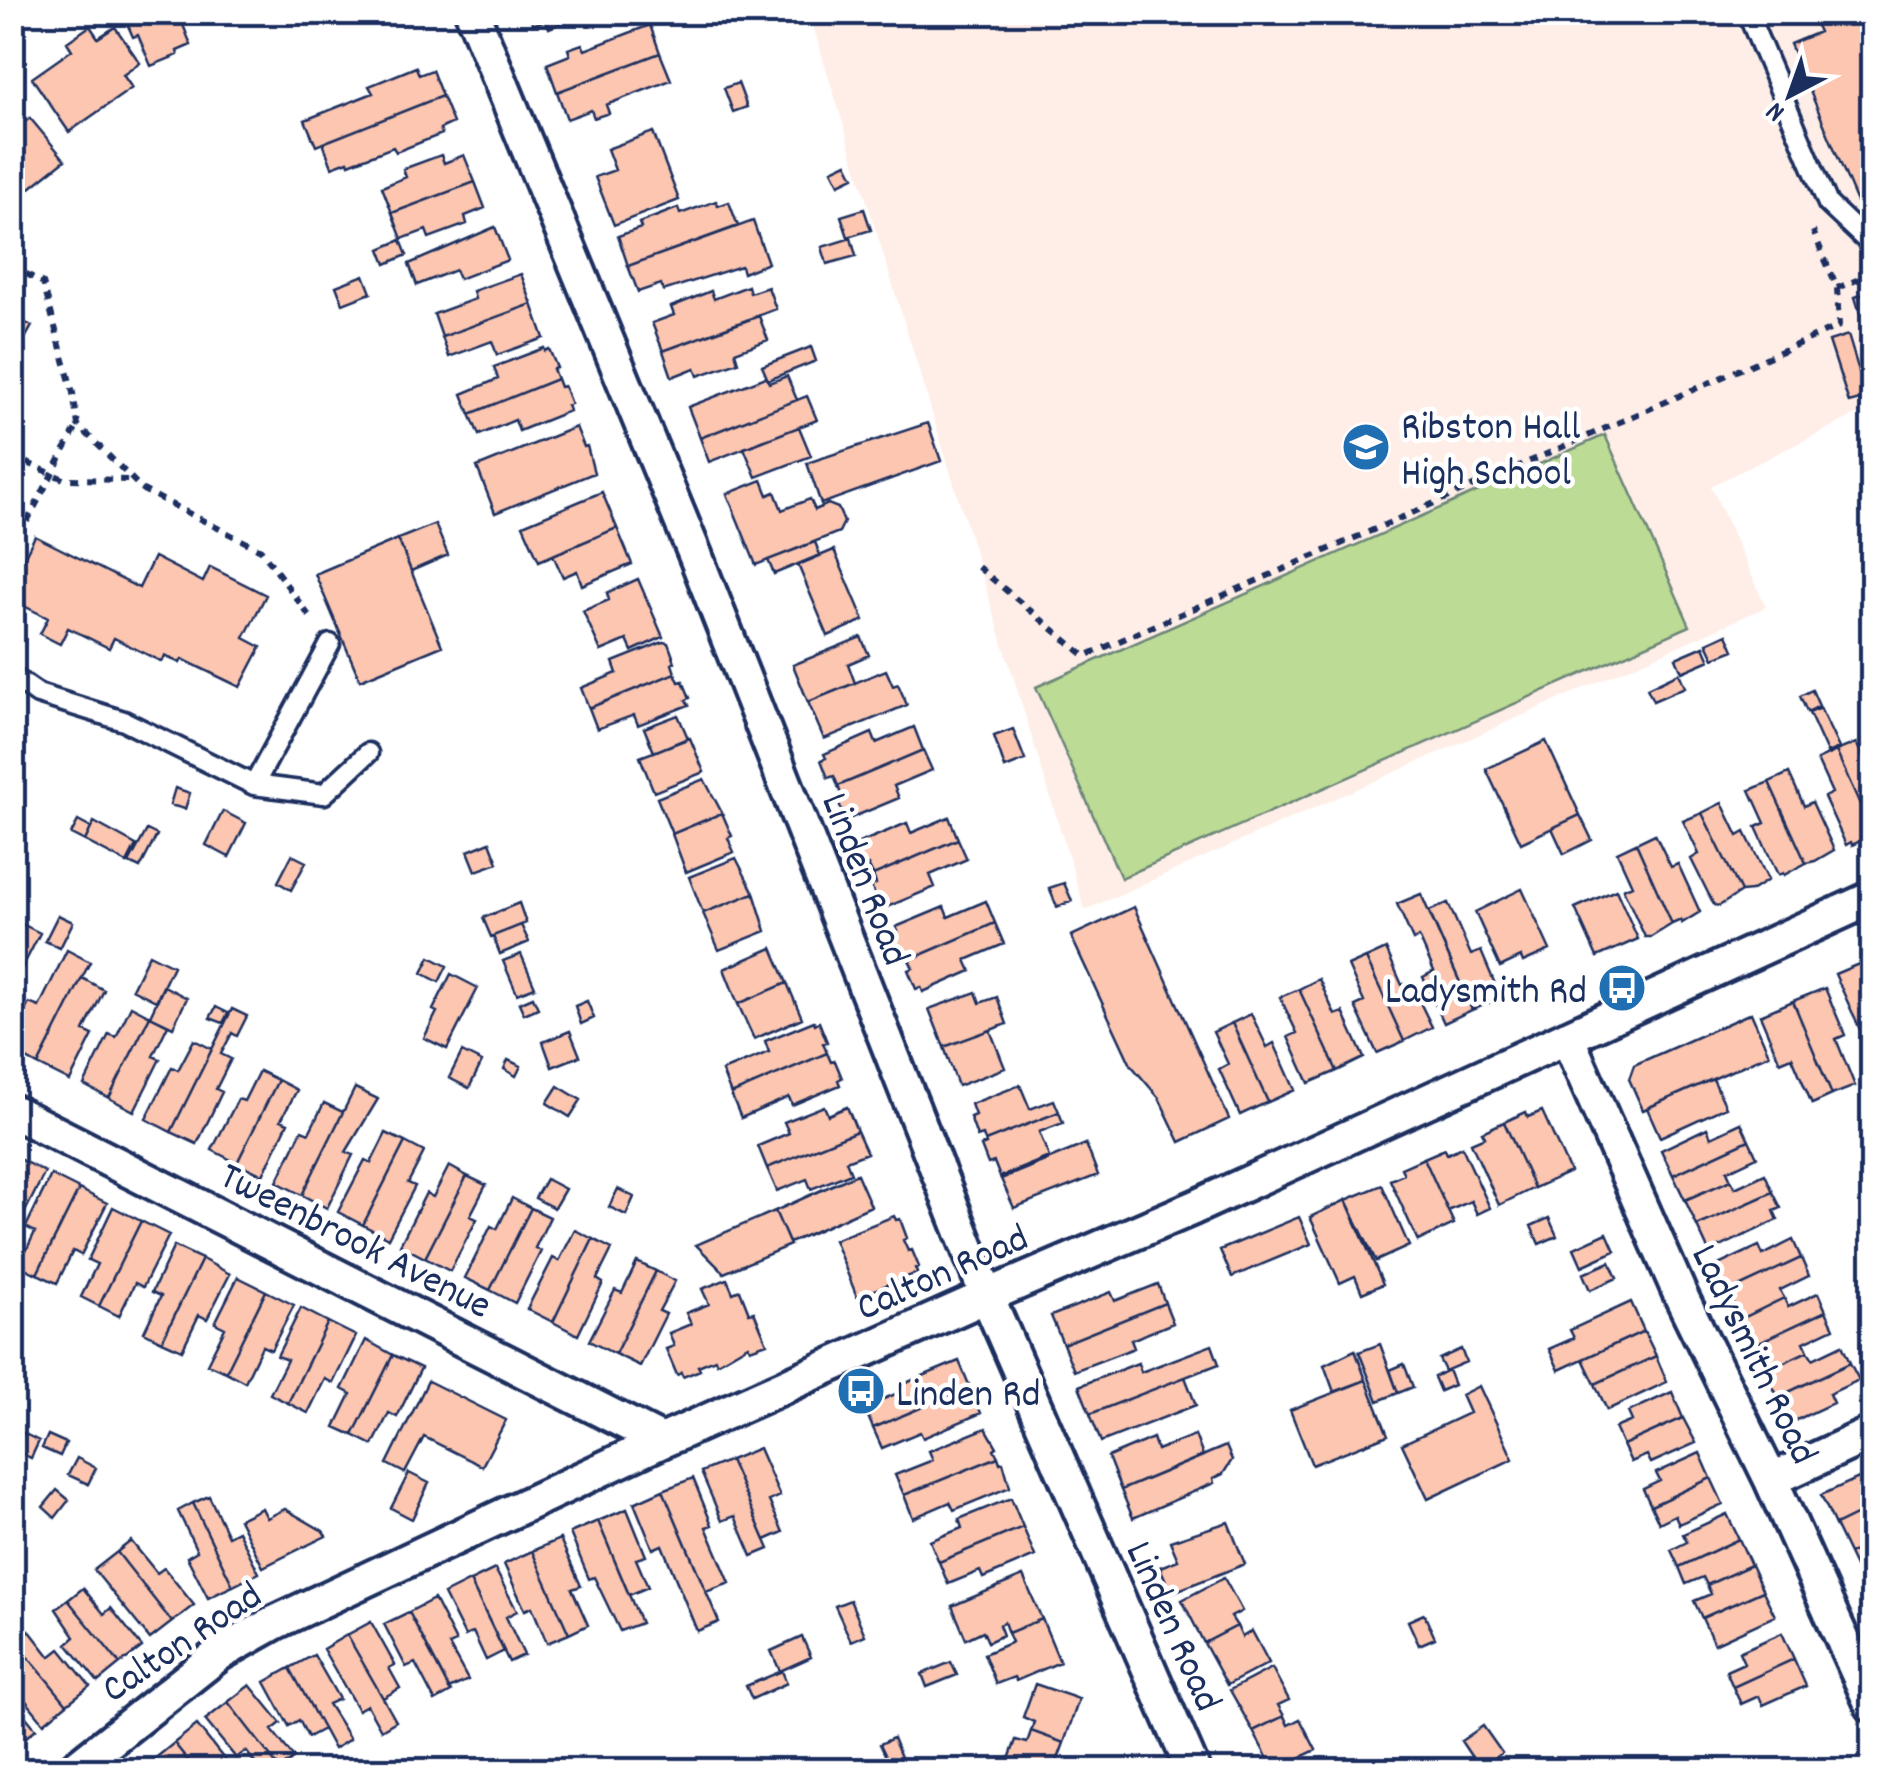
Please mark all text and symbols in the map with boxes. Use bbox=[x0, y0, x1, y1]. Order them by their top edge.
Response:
north arrow bbox=[1740, 45, 1840, 145]
text: N bbox=[1759, 90, 1795, 130]
place label: Ribston Hall High School bbox=[1401, 402, 1580, 505]
school or university icon: Ribston Hall High School bbox=[1340, 421, 1392, 473]
street label: Linden Road bbox=[803, 786, 921, 975]
bus stop icon: Ladysmith Rd bbox=[1596, 962, 1648, 1014]
place label: Ladysmith Rd bbox=[1385, 966, 1587, 1023]
street label: Tweenbrook Avenue bbox=[208, 1151, 500, 1337]
street label: Calton Road bbox=[848, 1213, 1039, 1339]
street label: Ladysmith Road bbox=[1673, 1236, 1829, 1476]
bus stop icon: Linden Rd bbox=[835, 1365, 887, 1417]
place label: Linden Rd bbox=[896, 1369, 1040, 1426]
street label: Linden Road bbox=[1107, 1533, 1233, 1722]
street label: Calton Road bbox=[92, 1571, 275, 1720]

